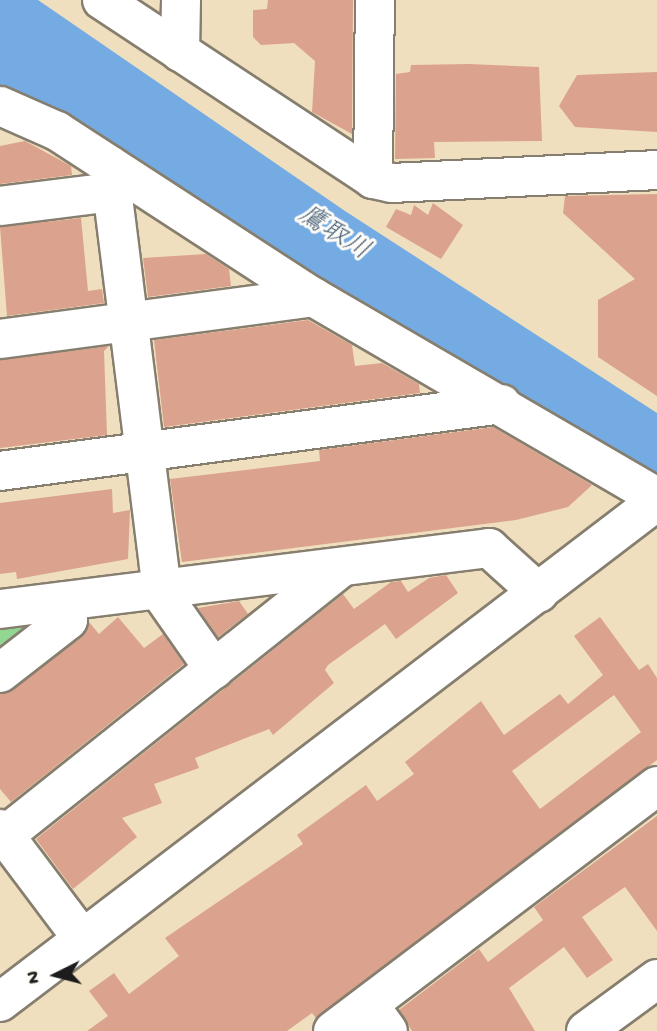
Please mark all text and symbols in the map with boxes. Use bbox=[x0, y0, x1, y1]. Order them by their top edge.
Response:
water label: 鷹取川 bbox=[292, 201, 374, 269]
north arrow bbox=[21, 940, 91, 1010]
text: N bbox=[23, 970, 47, 985]

